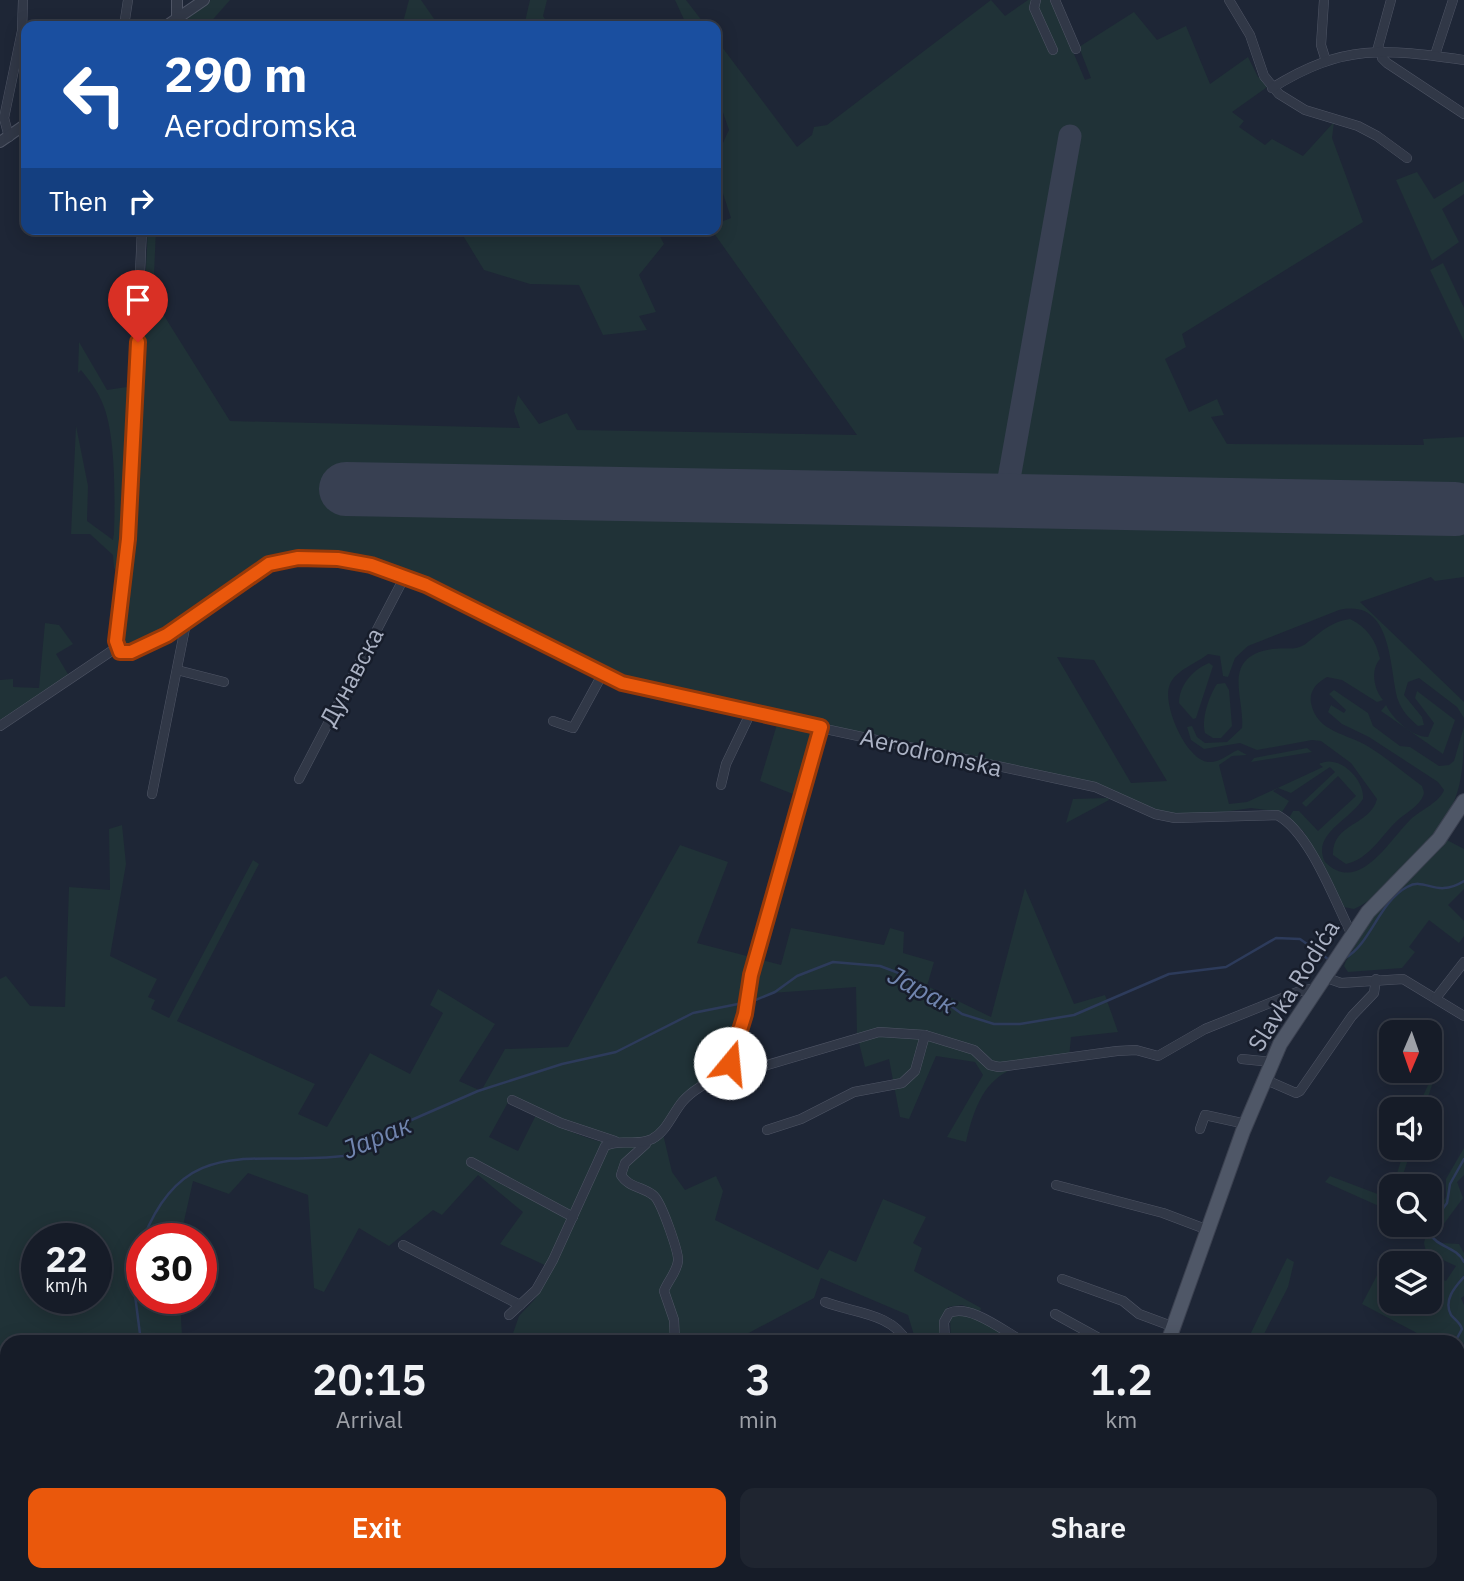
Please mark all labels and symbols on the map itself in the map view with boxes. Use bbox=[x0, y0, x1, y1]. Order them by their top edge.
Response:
pin bbox=[108, 270, 168, 342]
street label: Дунавска bbox=[312, 621, 391, 731]
street label: Aerodromska bbox=[857, 720, 1006, 784]
street label: Slavka Rodića bbox=[1240, 914, 1346, 1057]
water label: Јарак bbox=[883, 957, 963, 1022]
north arrow bbox=[1379, 1020, 1442, 1083]
position arrow bbox=[693, 1026, 767, 1100]
water label: Јарак bbox=[337, 1106, 417, 1166]
speed limit sign: 30 bbox=[126, 1223, 217, 1314]

